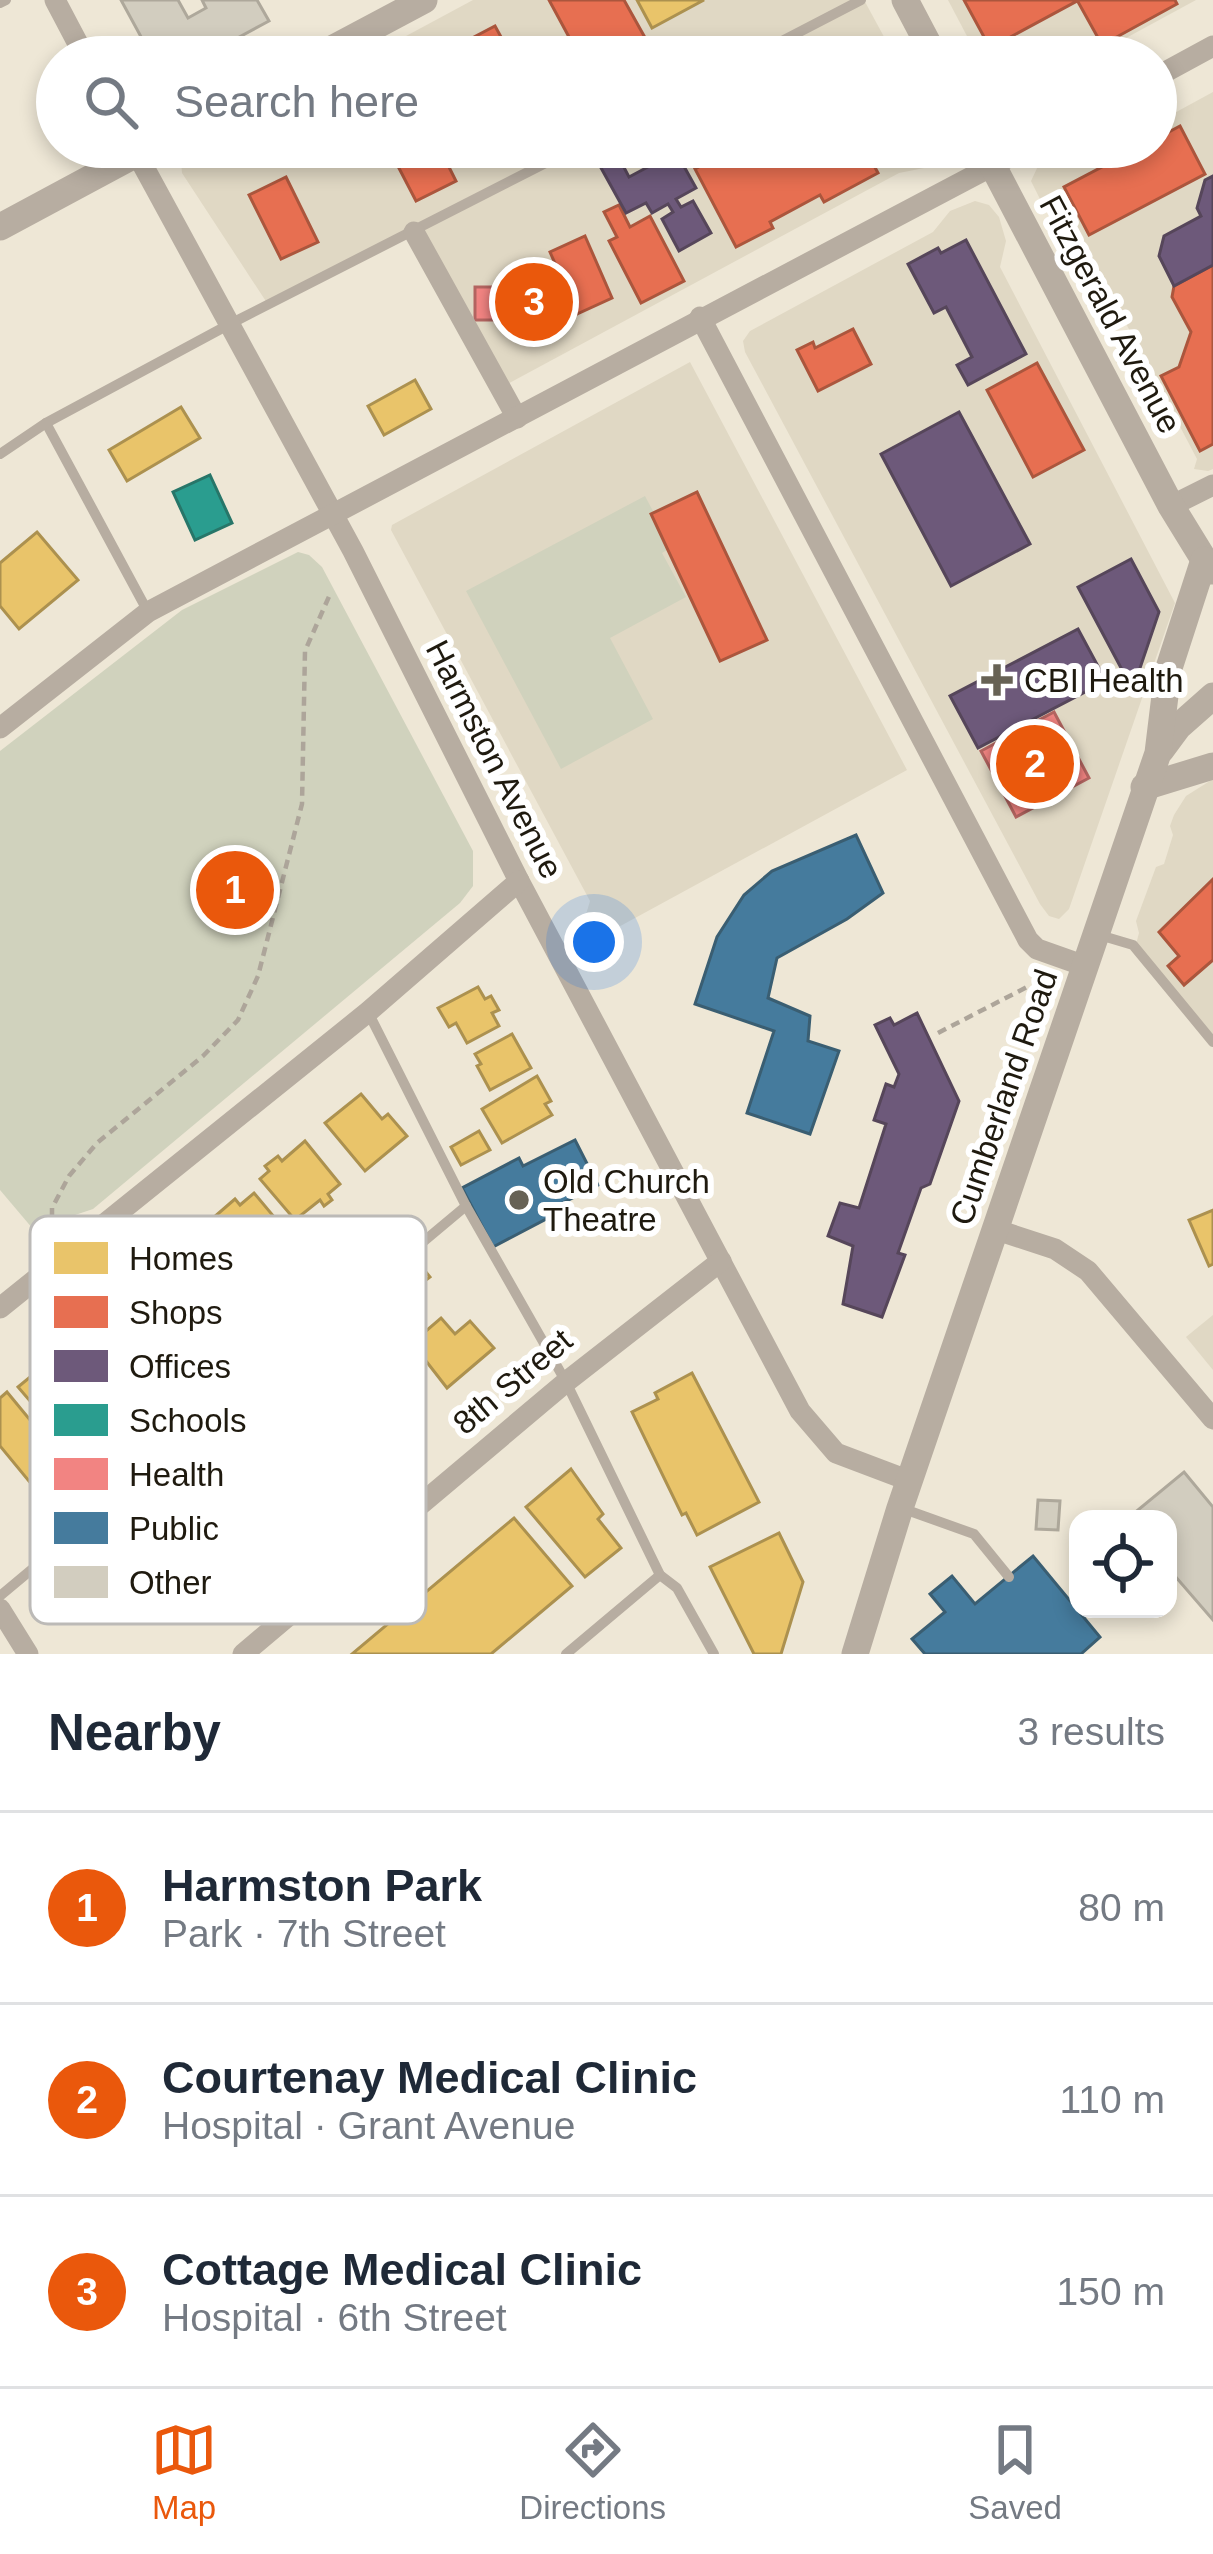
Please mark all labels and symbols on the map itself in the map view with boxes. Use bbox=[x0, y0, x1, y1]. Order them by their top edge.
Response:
street label: Fitzgerald Avenue bbox=[1032, 189, 1189, 439]
pin: 3 bbox=[495, 257, 573, 347]
street label: Harmston Avenue bbox=[419, 634, 570, 884]
place label: CBI Health bbox=[1024, 662, 1184, 699]
marker: CBI Health bbox=[981, 664, 1013, 696]
pin: 2 bbox=[996, 719, 1074, 809]
pin: 1 bbox=[196, 845, 274, 935]
your location bbox=[564, 912, 624, 972]
street label: Cumberland Road bbox=[942, 965, 1065, 1230]
place label: Old Church Theatre bbox=[543, 1163, 710, 1238]
marker: Old Church Theatre bbox=[506, 1187, 532, 1213]
legend bbox=[30, 1216, 426, 1624]
text: Homes bbox=[129, 1240, 234, 1277]
text: Shops bbox=[129, 1294, 223, 1331]
street label: 8th Street bbox=[446, 1321, 579, 1442]
text: Offices bbox=[129, 1348, 231, 1385]
text: Schools bbox=[129, 1402, 246, 1439]
text: Health bbox=[129, 1456, 224, 1493]
text: Public bbox=[129, 1510, 219, 1547]
text: Other bbox=[129, 1564, 212, 1601]

